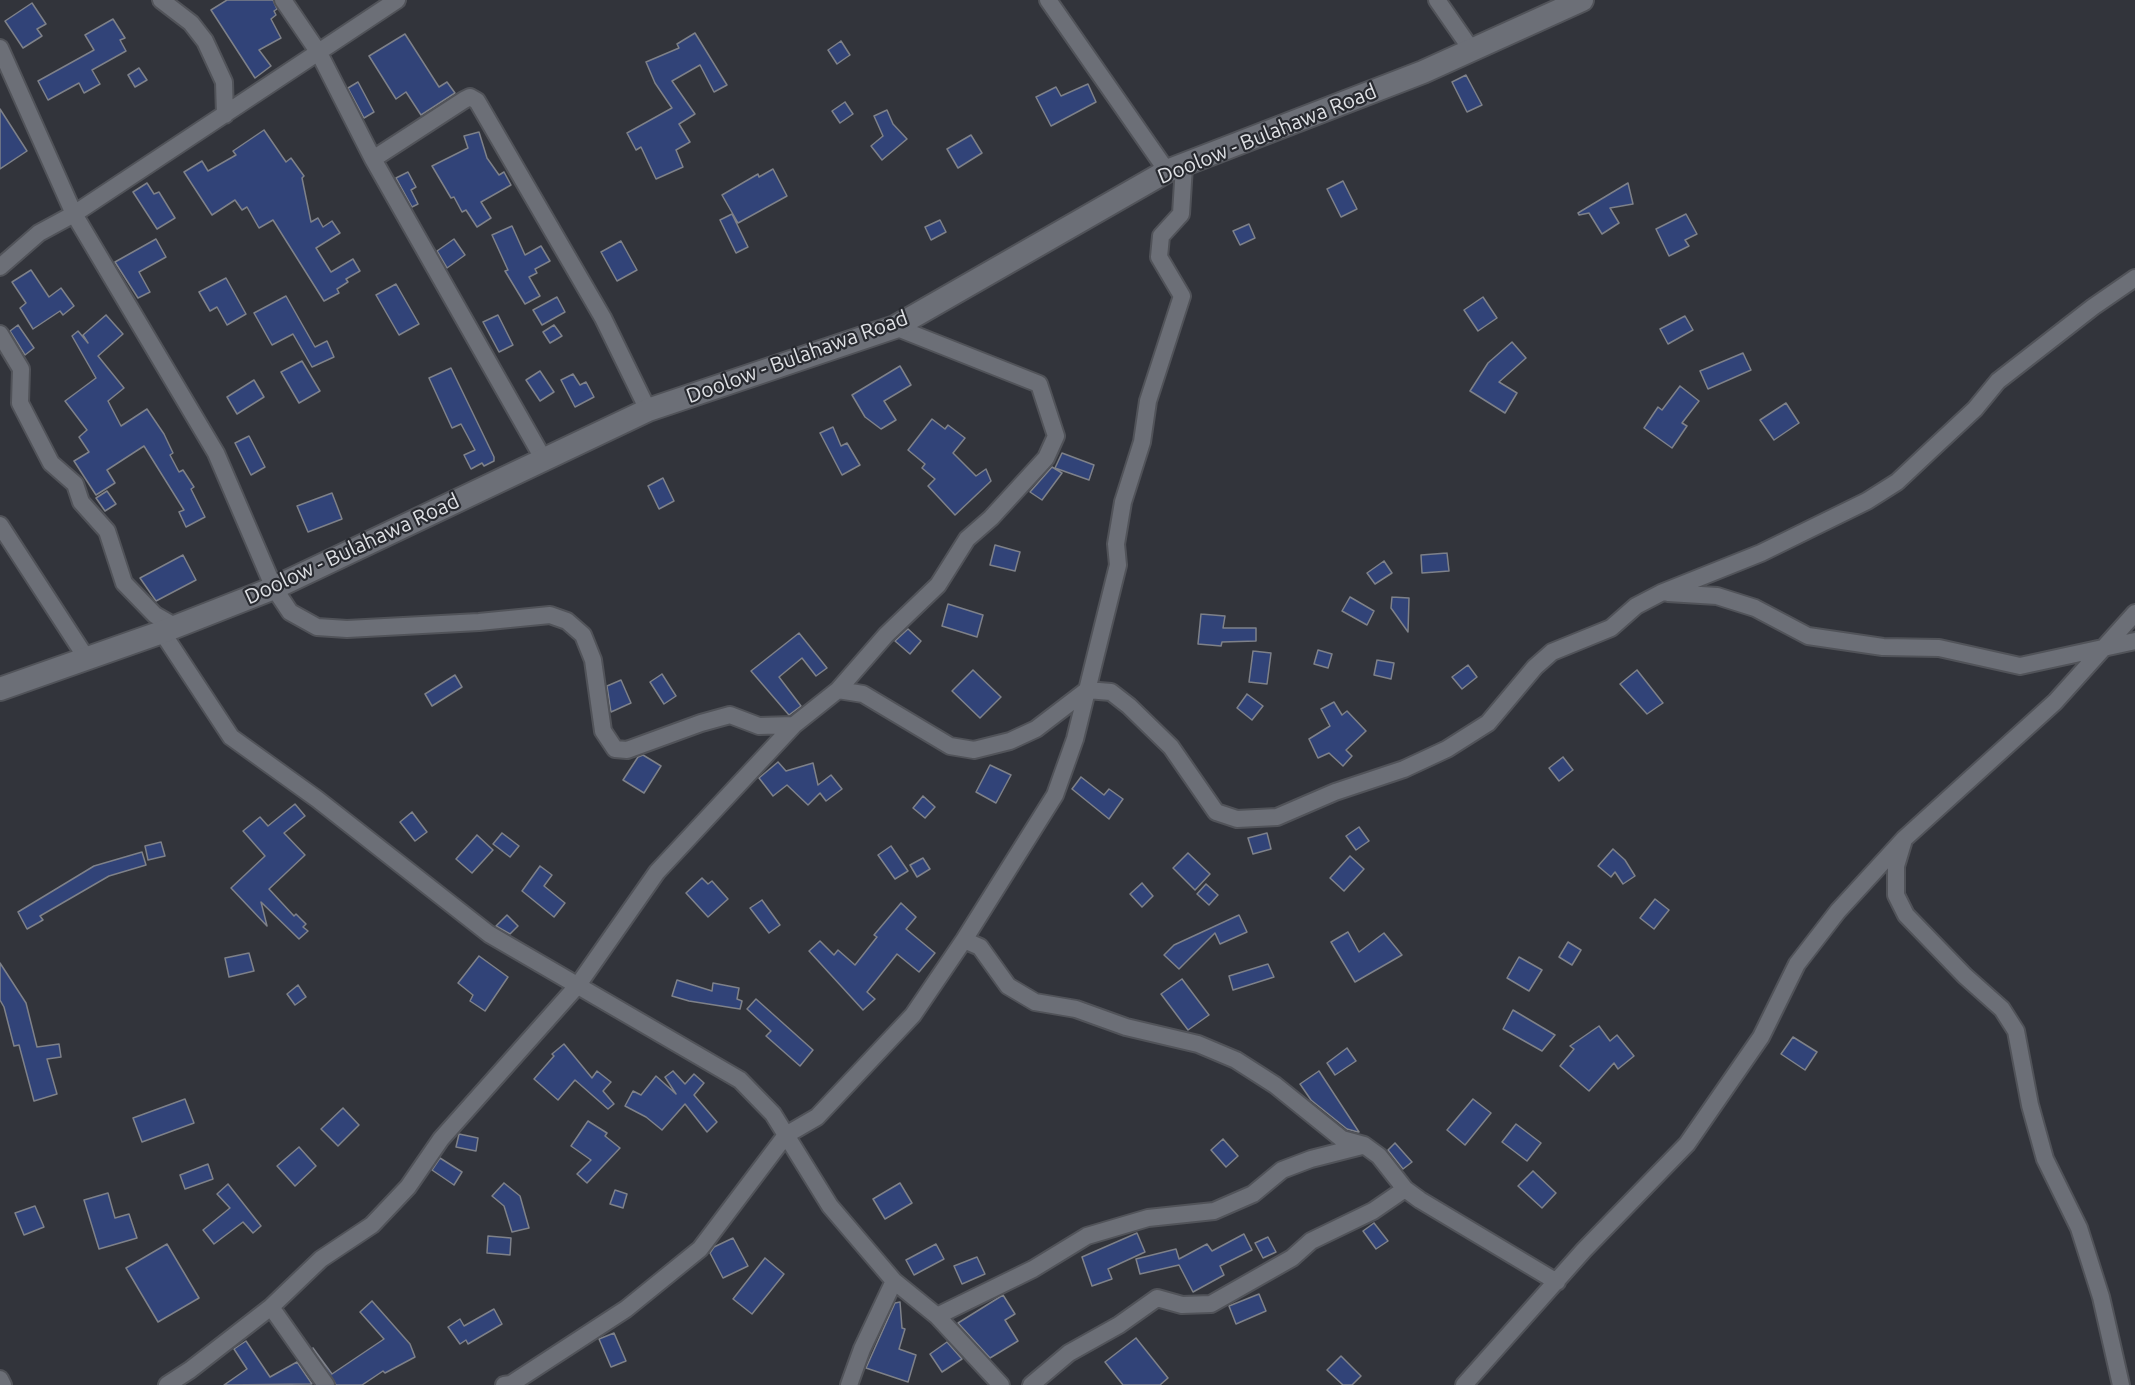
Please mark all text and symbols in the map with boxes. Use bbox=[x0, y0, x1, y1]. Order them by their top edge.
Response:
street label: Doolow - Bulahawa Road bbox=[1154, 79, 1380, 189]
street label: Doolow - Bulahawa Road bbox=[683, 305, 911, 409]
street label: Doolow - Bulahawa Road bbox=[241, 488, 463, 610]

